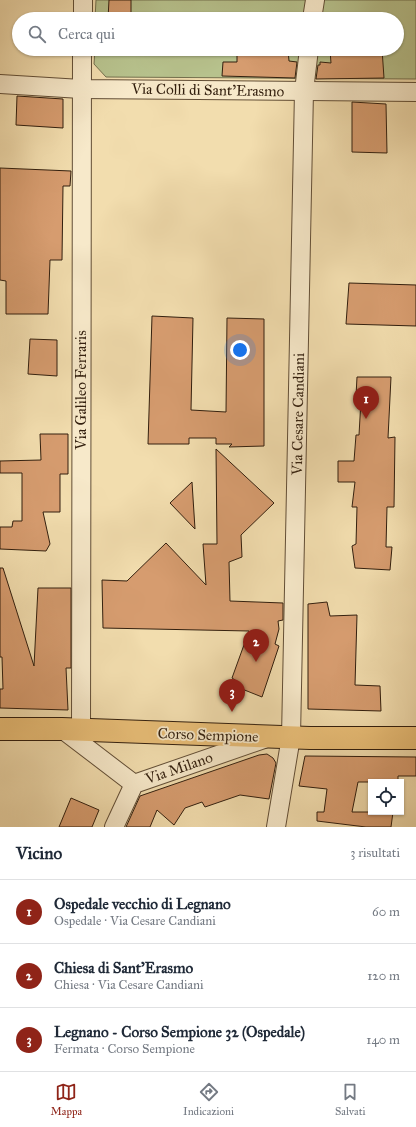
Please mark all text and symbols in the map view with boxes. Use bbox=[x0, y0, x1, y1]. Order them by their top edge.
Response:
search box bbox=[12, 12, 404, 56]
icon: search bbox=[26, 23, 48, 45]
text: Cerca qui bbox=[58, 25, 115, 43]
street label: Via Colli di Sant'Erasmo bbox=[130, 80, 285, 100]
street label: Via Galileo Ferraris bbox=[72, 330, 90, 451]
your location bbox=[230, 340, 250, 360]
street label: Via Cesare Candiani bbox=[288, 353, 308, 476]
pin: 1 bbox=[353, 386, 379, 419]
pin: 2 bbox=[243, 629, 269, 662]
pin: 3 bbox=[219, 679, 245, 712]
street label: Corso Sempione bbox=[157, 724, 259, 746]
street label: Via Milano bbox=[142, 748, 215, 788]
map controls bbox=[368, 779, 404, 815]
button: locate bbox=[368, 779, 404, 815]
text: Vicino bbox=[16, 843, 62, 864]
text: 3 risultati bbox=[350, 845, 400, 861]
text: Ospedale vecchio di Legnano bbox=[54, 895, 231, 913]
text: 1 bbox=[26, 904, 32, 920]
text: 60 m bbox=[372, 904, 400, 920]
text: Ospedale · Via Cesare Candiani bbox=[54, 913, 216, 929]
text: Chiesa di Sant'Erasmo bbox=[54, 959, 193, 977]
text: 2 bbox=[26, 968, 32, 984]
text: 120 m bbox=[367, 968, 400, 984]
text: Chiesa · Via Cesare Candiani bbox=[54, 977, 204, 993]
text: Legnano - Corso Sempione 32 (Ospedale) bbox=[54, 1023, 305, 1041]
text: 3 bbox=[26, 1032, 32, 1048]
text: 140 m bbox=[366, 1032, 400, 1048]
text: Fermata · Corso Sempione bbox=[54, 1041, 195, 1057]
tab: Mappa bbox=[50, 1081, 82, 1118]
tab: Indicazioni bbox=[183, 1081, 234, 1118]
tab: Salvati bbox=[335, 1081, 366, 1118]

